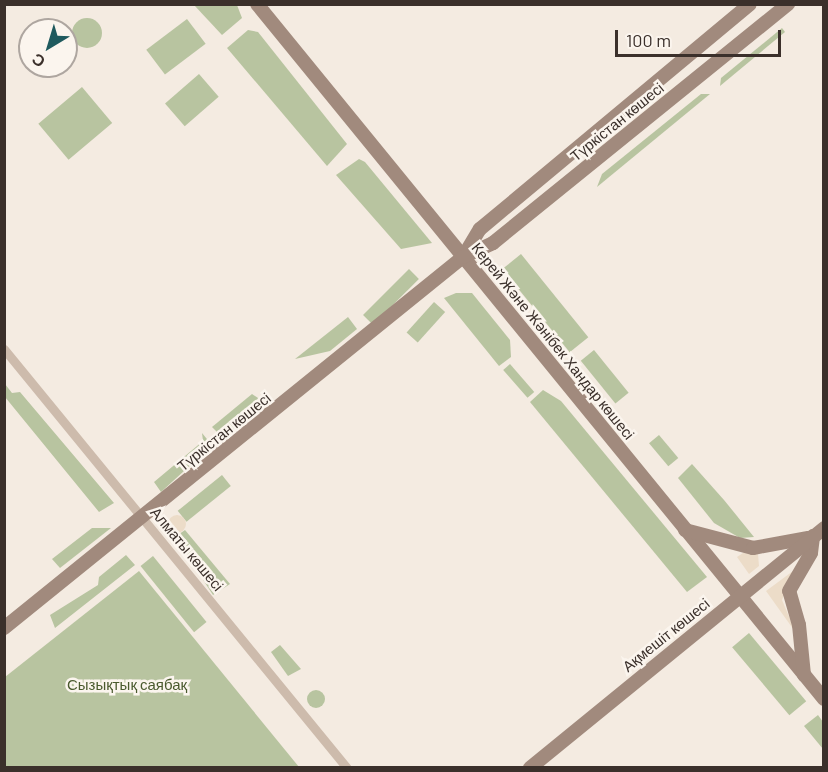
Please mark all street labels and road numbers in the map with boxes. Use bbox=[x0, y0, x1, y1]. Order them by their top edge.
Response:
street label: Түркістан көшесі bbox=[567, 79, 667, 165]
street label: Керей Және Жәнібек Хандар көшесі bbox=[468, 239, 638, 443]
street label: Түркістан көшесі bbox=[174, 389, 274, 475]
street label: Алматы көшесі bbox=[147, 503, 227, 595]
street label: Ақмешіт көшесі bbox=[619, 594, 713, 676]

